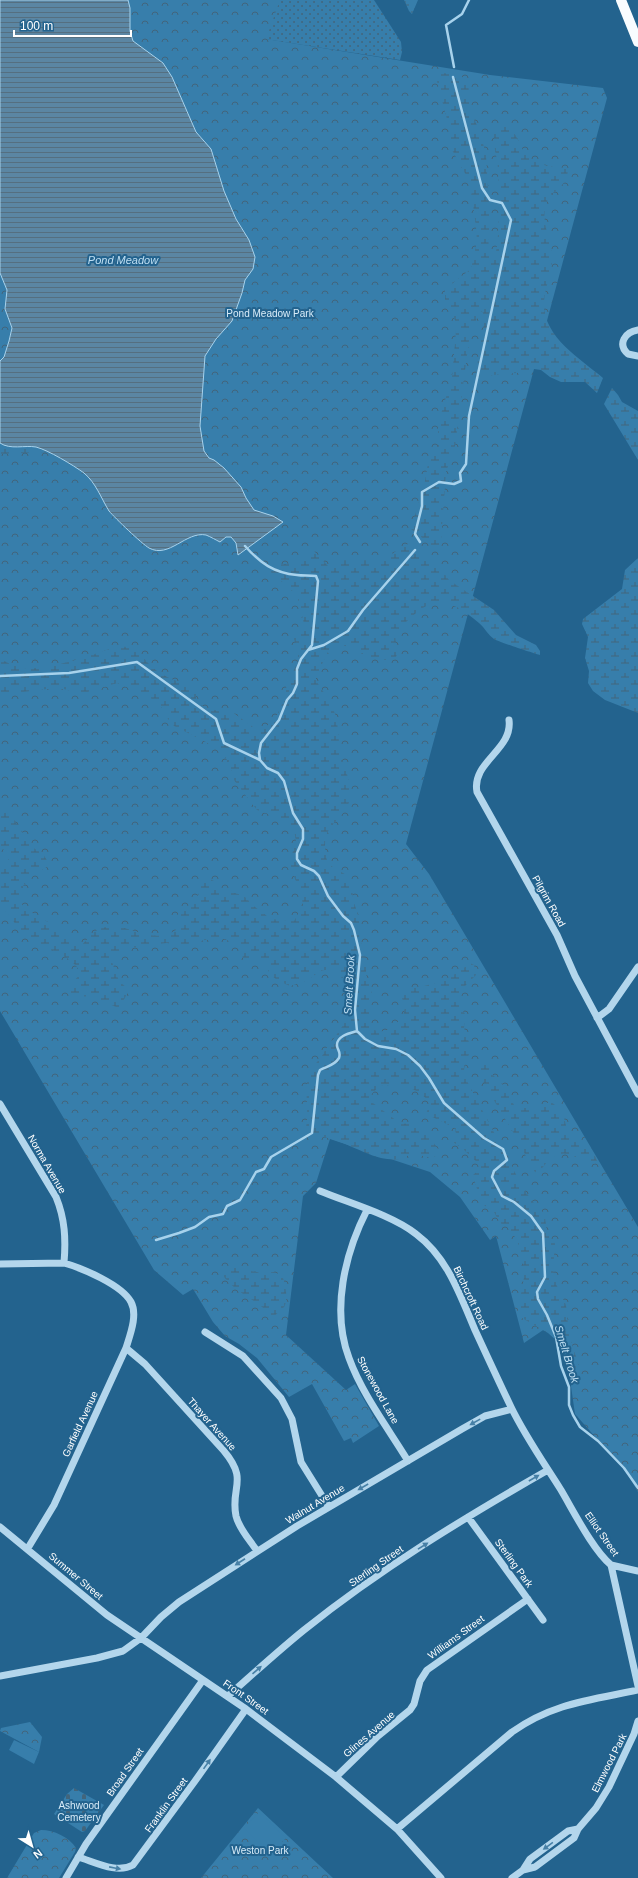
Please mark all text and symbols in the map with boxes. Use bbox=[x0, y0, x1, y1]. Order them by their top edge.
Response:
scale bar bbox=[14, 12, 131, 38]
text: 100 m bbox=[20, 19, 53, 33]
water label: Pond Meadow bbox=[88, 254, 159, 266]
park label: Pond Meadow Park bbox=[226, 308, 315, 319]
street label: Pilgrim Road bbox=[530, 873, 568, 929]
water label: Smelt Brook bbox=[341, 954, 357, 1015]
street label: Norma Avenue bbox=[26, 1133, 68, 1196]
street label: Birchcroft Road bbox=[451, 1264, 491, 1332]
water label: Smelt Brook bbox=[553, 1324, 582, 1385]
street label: Stonewood Lane bbox=[355, 1355, 401, 1426]
street label: Garfield Avenue bbox=[60, 1389, 100, 1458]
street label: Thayer Avenue bbox=[185, 1395, 239, 1453]
one-way arrow bbox=[470, 1418, 481, 1425]
one-way arrow bbox=[528, 1475, 540, 1482]
street label: Walnut Avenue bbox=[284, 1482, 347, 1526]
one-way arrow bbox=[357, 1483, 369, 1490]
street label: Elliot Street bbox=[583, 1510, 621, 1558]
street label: Sterling Park bbox=[493, 1537, 536, 1590]
one-way arrow bbox=[418, 1542, 428, 1550]
street label: Sterling Street bbox=[347, 1543, 405, 1589]
street label: Summer Street bbox=[47, 1550, 105, 1602]
one-way arrow bbox=[235, 1558, 245, 1566]
street label: Williams Street bbox=[426, 1613, 486, 1661]
one-way arrow bbox=[252, 1665, 262, 1675]
street label: Front Street bbox=[221, 1677, 271, 1717]
street label: Glines Avenue bbox=[341, 1708, 397, 1759]
street label: Elmwood Park bbox=[589, 1731, 629, 1794]
street label: Broad Street bbox=[104, 1746, 146, 1798]
one-way arrow bbox=[203, 1759, 211, 1770]
street label: Franklin Street bbox=[142, 1775, 190, 1835]
park label: Ashwood Cemetery bbox=[57, 1800, 101, 1823]
north arrow bbox=[12, 1826, 52, 1866]
one-way arrow bbox=[542, 1841, 553, 1850]
park label: Weston Park bbox=[231, 1845, 290, 1856]
text: N bbox=[31, 1847, 45, 1861]
one-way arrow bbox=[109, 1865, 122, 1871]

